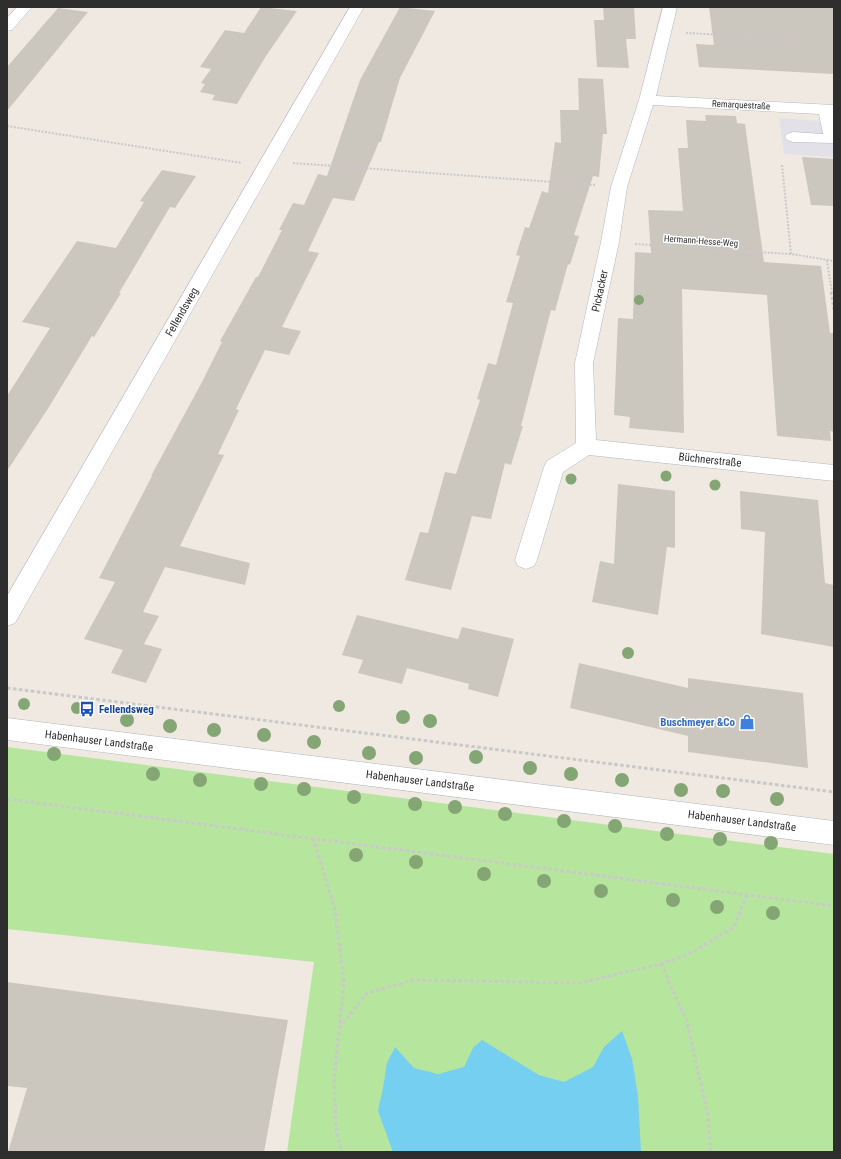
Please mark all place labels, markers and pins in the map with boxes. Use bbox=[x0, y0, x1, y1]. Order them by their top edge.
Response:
bus stop icon: Fellendsweg bbox=[78, 700, 96, 718]
place label: Fellendsweg bbox=[99, 703, 154, 716]
shop icon: Buschmeyer &Co bbox=[738, 713, 756, 731]
place label: Buschmeyer &Co bbox=[660, 716, 736, 729]

